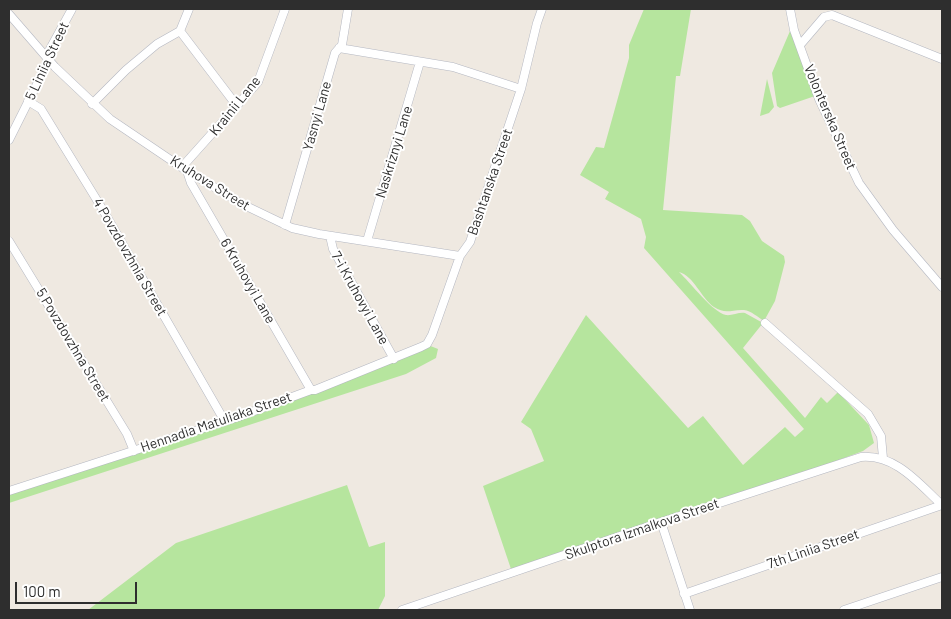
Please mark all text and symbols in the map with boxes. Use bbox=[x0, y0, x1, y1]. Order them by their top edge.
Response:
street label: 5 Liniia Street bbox=[22, 19, 72, 103]
street label: Volonterska Street bbox=[800, 62, 860, 172]
street label: Krainii Lane bbox=[206, 73, 264, 139]
street label: Yasnyi Lane bbox=[299, 79, 335, 153]
street label: Naskriznyi Lane bbox=[372, 104, 416, 200]
street label: Bashtanska Street bbox=[464, 126, 516, 238]
street label: Kruhova Street bbox=[167, 152, 253, 214]
street label: 4 Povzdovzhnia Street bbox=[89, 195, 171, 319]
street label: 6 Kruhovyi Lane bbox=[217, 235, 279, 327]
street label: 7-i Kruhovyi Lane bbox=[327, 248, 393, 348]
street label: 5 Povzdovzhna Street bbox=[32, 285, 114, 405]
street label: Hennadia Matuliaka Street bbox=[138, 388, 294, 456]
street label: Skulptora Izmalkova Street bbox=[563, 495, 721, 563]
street label: 7th Liniia Street bbox=[765, 525, 861, 573]
scale bar bbox=[18, 572, 140, 604]
text: 100 m bbox=[23, 582, 61, 600]

